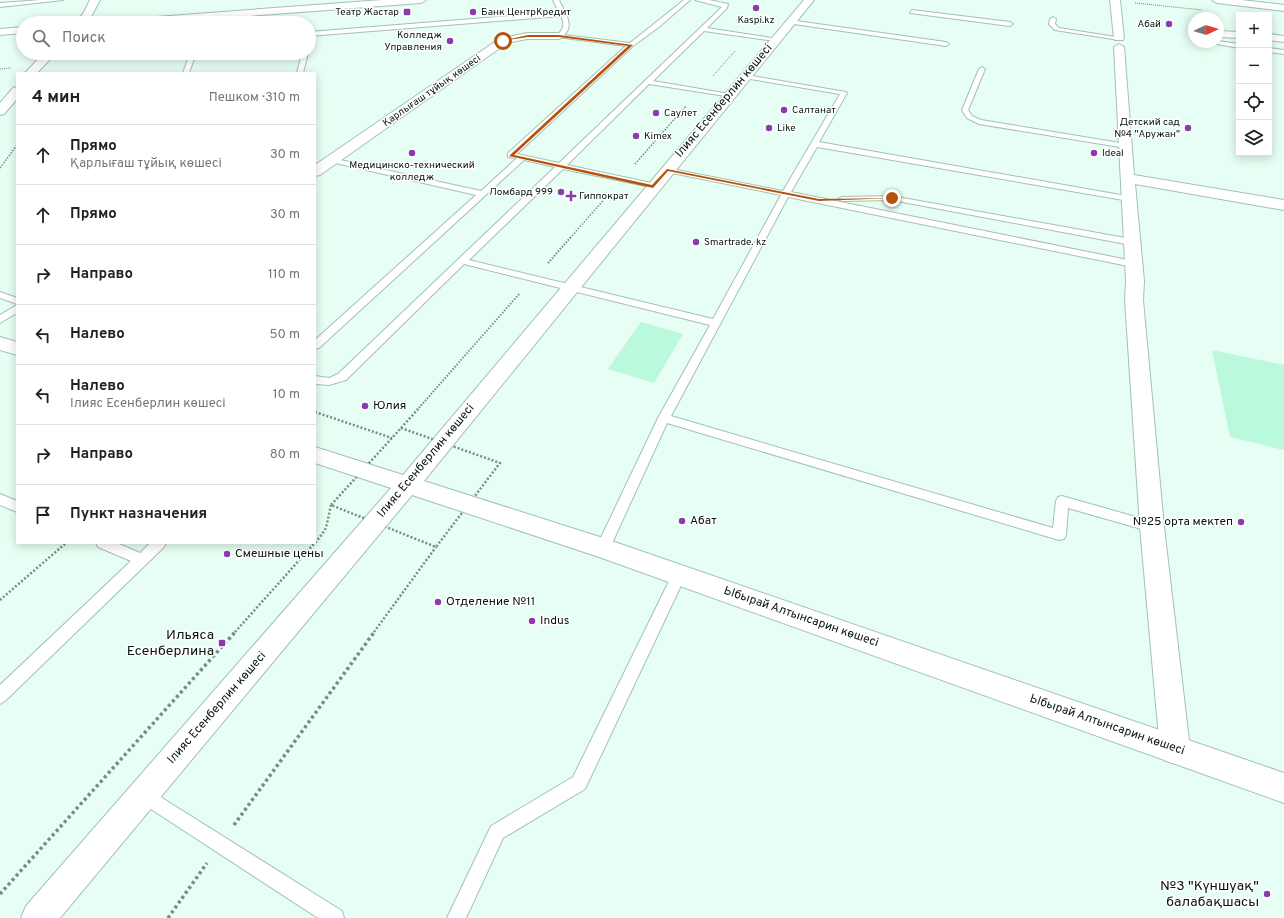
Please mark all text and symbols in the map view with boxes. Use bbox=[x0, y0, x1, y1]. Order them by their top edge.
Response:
marker: Kaspi.kz bbox=[751, 3, 761, 13]
place label: Театр Жастар bbox=[335, 6, 399, 19]
place label: Банк ЦентрКредит bbox=[481, 6, 571, 19]
marker: Театр Жастар bbox=[402, 7, 412, 17]
marker: Банк ЦентрКредит bbox=[468, 7, 478, 17]
north arrow bbox=[1188, 12, 1224, 48]
map controls bbox=[1236, 12, 1272, 156]
button: + bbox=[1236, 12, 1272, 48]
place label: Kaspi.kz bbox=[737, 14, 775, 27]
search box bbox=[16, 16, 316, 60]
place label: Абай bbox=[1137, 18, 1161, 31]
marker: Абай bbox=[1164, 19, 1174, 29]
icon: search bbox=[30, 27, 52, 49]
text: Поиск bbox=[62, 29, 106, 48]
place label: Колледж Управления bbox=[384, 29, 443, 54]
route start bbox=[494, 32, 512, 50]
marker: Колледж Управления bbox=[445, 36, 455, 46]
street label: Ілияс Есенберлин көшесі bbox=[672, 41, 776, 161]
button: − bbox=[1236, 48, 1272, 84]
street label: Қарлығаш тұйық көшесі bbox=[380, 52, 484, 130]
button: locate bbox=[1236, 84, 1272, 120]
text: 4 мин bbox=[32, 87, 80, 109]
text: Пешком · 310 m bbox=[209, 90, 300, 106]
place label: Салтанат bbox=[792, 104, 836, 117]
marker: Салтанат bbox=[779, 105, 789, 115]
place label: Саулет bbox=[664, 107, 697, 120]
marker: Саулет bbox=[651, 108, 661, 118]
place label: Детский сад №4 "Аружан" bbox=[1114, 116, 1180, 141]
button: layers bbox=[1236, 120, 1272, 156]
place label: Like bbox=[777, 122, 796, 135]
marker: Like bbox=[764, 123, 774, 133]
marker: Детский сад №4 "Аружан" bbox=[1183, 123, 1193, 133]
place label: Kimex bbox=[644, 130, 672, 143]
marker: Kimex bbox=[631, 131, 641, 141]
text: Прямо bbox=[70, 137, 117, 156]
icon: ahead bbox=[32, 144, 54, 166]
text: 30 m bbox=[270, 147, 300, 163]
place label: Ideal bbox=[1102, 147, 1124, 160]
marker: Медицинско-технический колледж bbox=[407, 148, 417, 158]
marker: Ideal bbox=[1089, 148, 1099, 158]
text: Қарлығаш тұйық көшесі bbox=[70, 156, 222, 172]
place label: Медицинско-технический колледж bbox=[349, 159, 475, 184]
place label: Ломбард 999 bbox=[489, 186, 553, 199]
marker: Ломбард 999 bbox=[556, 187, 566, 197]
route end bbox=[883, 189, 901, 207]
place label: Гиппократ bbox=[579, 190, 629, 203]
marker: Гиппократ bbox=[566, 191, 576, 201]
icon: ahead bbox=[32, 204, 54, 226]
text: Прямо bbox=[70, 205, 117, 224]
text: 30 m bbox=[270, 207, 300, 223]
place label: Smartrade. kz bbox=[704, 236, 766, 249]
marker: Smartrade. kz bbox=[691, 237, 701, 247]
icon: right bbox=[32, 264, 54, 286]
text: Направо bbox=[70, 265, 133, 284]
text: 110 m bbox=[268, 267, 300, 283]
icon: left bbox=[32, 324, 54, 346]
text: Налево bbox=[70, 325, 125, 344]
text: 50 m bbox=[270, 327, 300, 343]
text: Налево bbox=[70, 377, 125, 396]
icon: left bbox=[32, 384, 54, 406]
text: 10 m bbox=[273, 387, 300, 403]
text: Ілияс Есенберлин көшесі bbox=[70, 396, 226, 412]
place label: Юлия bbox=[373, 398, 406, 414]
marker: Юлия bbox=[360, 401, 370, 411]
street label: Ілияс Есенберлин көшесі bbox=[374, 401, 478, 521]
icon: right bbox=[32, 444, 54, 466]
text: Направо bbox=[70, 445, 133, 464]
text: 80 m bbox=[270, 447, 300, 463]
icon: arrive bbox=[32, 504, 54, 526]
text: Пункт назначения bbox=[70, 505, 207, 524]
place label: Абат bbox=[690, 513, 717, 529]
place label: №25 орта мектеп bbox=[1133, 514, 1233, 530]
marker: Абат bbox=[677, 516, 687, 526]
marker: №25 орта мектеп bbox=[1236, 517, 1246, 527]
place label: Смешные цены bbox=[235, 546, 324, 562]
marker: Смешные цены bbox=[222, 549, 232, 559]
street label: Ыбырай Алтынсарин көшесі bbox=[721, 583, 881, 651]
place label: Отделение №11 bbox=[446, 594, 535, 610]
marker: Отделение №11 bbox=[433, 597, 443, 607]
place label: Indus bbox=[540, 613, 569, 629]
marker: Indus bbox=[527, 616, 537, 626]
place label: Ильяса Есенберлина bbox=[127, 627, 214, 660]
marker: Ильяса Есенберлина bbox=[217, 638, 227, 648]
street label: Ілияс Есенберлин көшесі bbox=[164, 649, 270, 767]
street label: Ыбырай Алтынсарин көшесі bbox=[1027, 691, 1187, 759]
place label: №3 "Күншуақ" балабақшасы bbox=[1160, 878, 1259, 911]
marker: №3 "Күншуақ" балабақшасы bbox=[1262, 889, 1272, 899]

